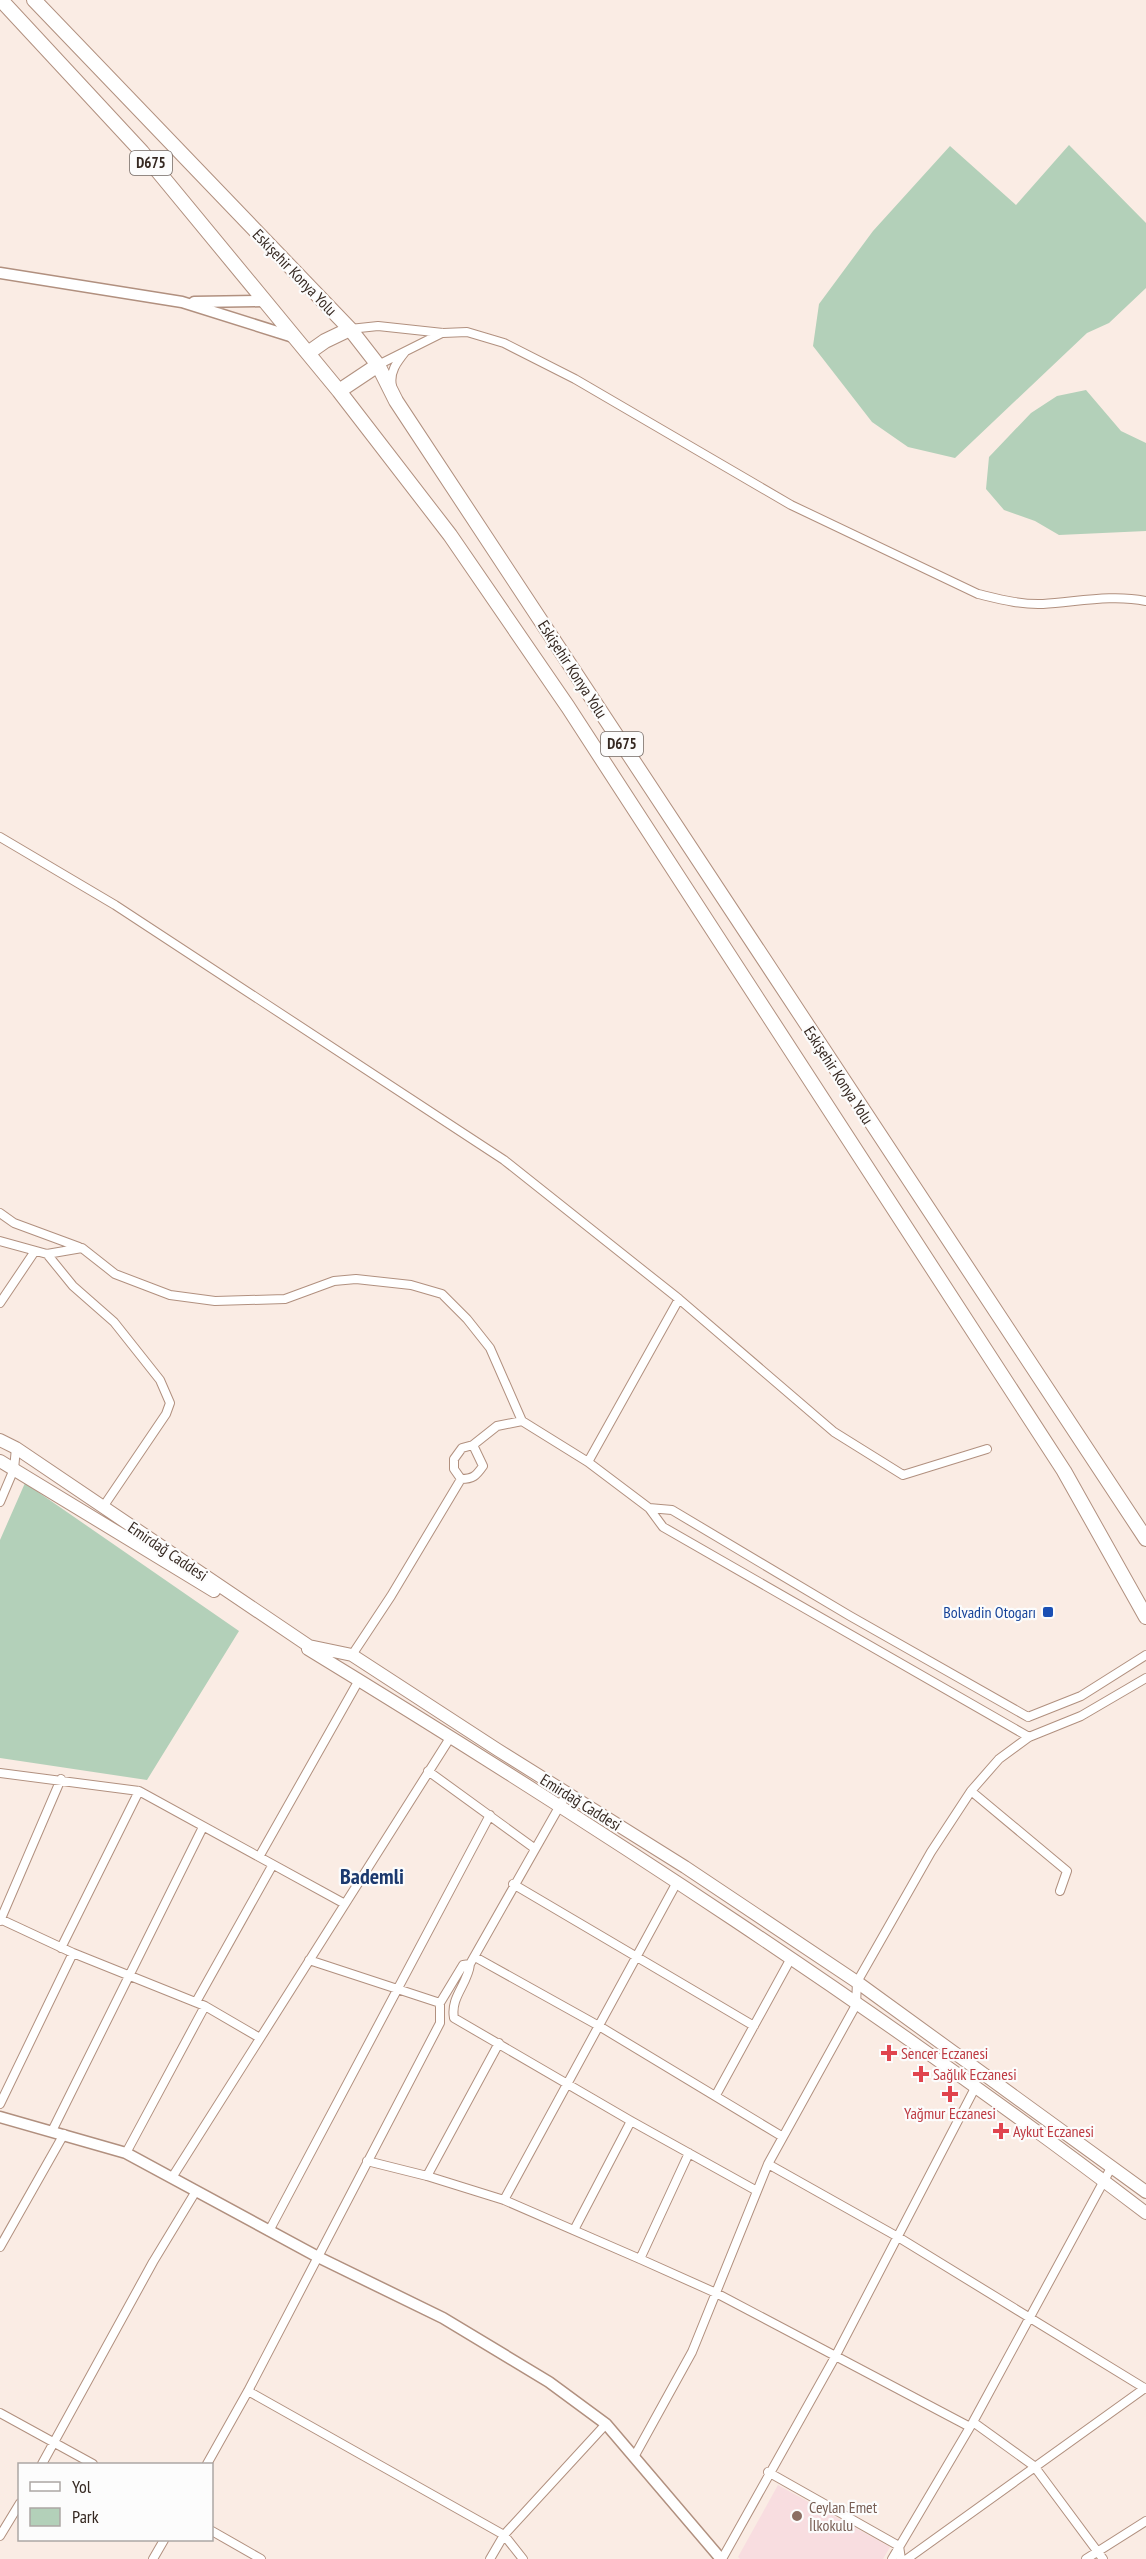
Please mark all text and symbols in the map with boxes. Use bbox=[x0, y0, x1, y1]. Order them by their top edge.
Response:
road number: D675 bbox=[130, 151, 172, 175]
street label: Eskişehir Konya Yolu bbox=[249, 225, 341, 319]
street label: Eskişehir Konya Yolu bbox=[534, 616, 612, 722]
road number: D675 bbox=[601, 732, 643, 756]
street label: Eskişehir Konya Yolu bbox=[800, 1022, 878, 1128]
street label: Emirdağ Caddesi bbox=[124, 1517, 212, 1585]
place label: Bolvadin Otogarı bbox=[943, 1602, 1036, 1622]
marker: Bolvadin Otogarı bbox=[1041, 1605, 1055, 1619]
street label: Emirdağ Caddesi bbox=[537, 1769, 625, 1835]
district label: Bademli bbox=[340, 1862, 404, 1890]
place label: Sencer Eczanesi bbox=[901, 2043, 988, 2063]
marker: Sencer Eczanesi bbox=[882, 2046, 896, 2060]
place label: Sağlık Eczanesi bbox=[933, 2064, 1017, 2084]
marker: Sağlık Eczanesi bbox=[914, 2067, 928, 2081]
marker: Yağmur Eczanesi bbox=[943, 2087, 957, 2101]
place label: Yağmur Eczanesi bbox=[904, 2103, 996, 2123]
place label: Aykut Eczanesi bbox=[1013, 2121, 1094, 2141]
marker: Aykut Eczanesi bbox=[994, 2124, 1008, 2138]
legend bbox=[18, 2463, 213, 2541]
text: Yol bbox=[72, 2475, 92, 2498]
place label: Ceylan Emet İlkokulu bbox=[809, 2497, 878, 2535]
text: Park bbox=[72, 2505, 99, 2528]
marker: Ceylan Emet İlkokulu bbox=[790, 2509, 804, 2523]

